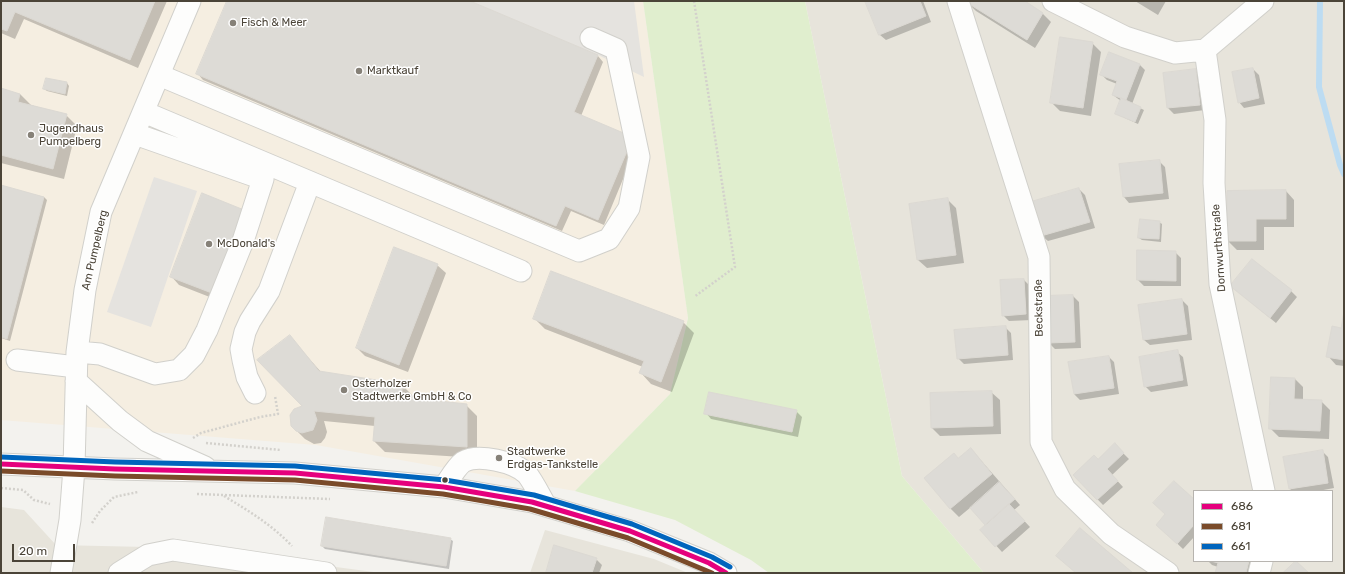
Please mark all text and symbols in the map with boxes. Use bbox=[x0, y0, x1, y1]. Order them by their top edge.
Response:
place label: Fisch & Meer bbox=[241, 16, 307, 30]
marker: Fisch & Meer bbox=[228, 18, 238, 28]
place label: Marktkauf bbox=[367, 64, 418, 78]
marker: Marktkauf bbox=[354, 66, 364, 76]
place label: Jugendhaus Pumpelberg bbox=[39, 122, 103, 148]
marker: Jugendhaus Pumpelberg bbox=[26, 130, 36, 140]
street label: Dornwurthstraße bbox=[1209, 204, 1229, 292]
street label: Am Pumpelberg bbox=[79, 209, 111, 291]
place label: McDonald's bbox=[217, 237, 275, 251]
marker: McDonald's bbox=[204, 239, 214, 249]
street label: Beckstraße bbox=[1032, 279, 1046, 337]
place label: Osterholzer Stadtwerke GmbH & Co bbox=[352, 377, 472, 403]
marker: Osterholzer Stadtwerke GmbH & Co bbox=[339, 385, 349, 395]
place label: Stadtwerke Erdgas-Tankstelle bbox=[507, 445, 598, 471]
marker: Stadtwerke Erdgas-Tankstelle bbox=[494, 453, 504, 463]
unlabelled marker bbox=[440, 475, 450, 485]
legend bbox=[1193, 490, 1333, 562]
text: 686 bbox=[1231, 499, 1253, 513]
text: 681 bbox=[1231, 519, 1251, 533]
scale bar bbox=[14, 536, 77, 562]
text: 661 bbox=[1231, 539, 1250, 553]
text: 20 m bbox=[19, 544, 47, 558]

